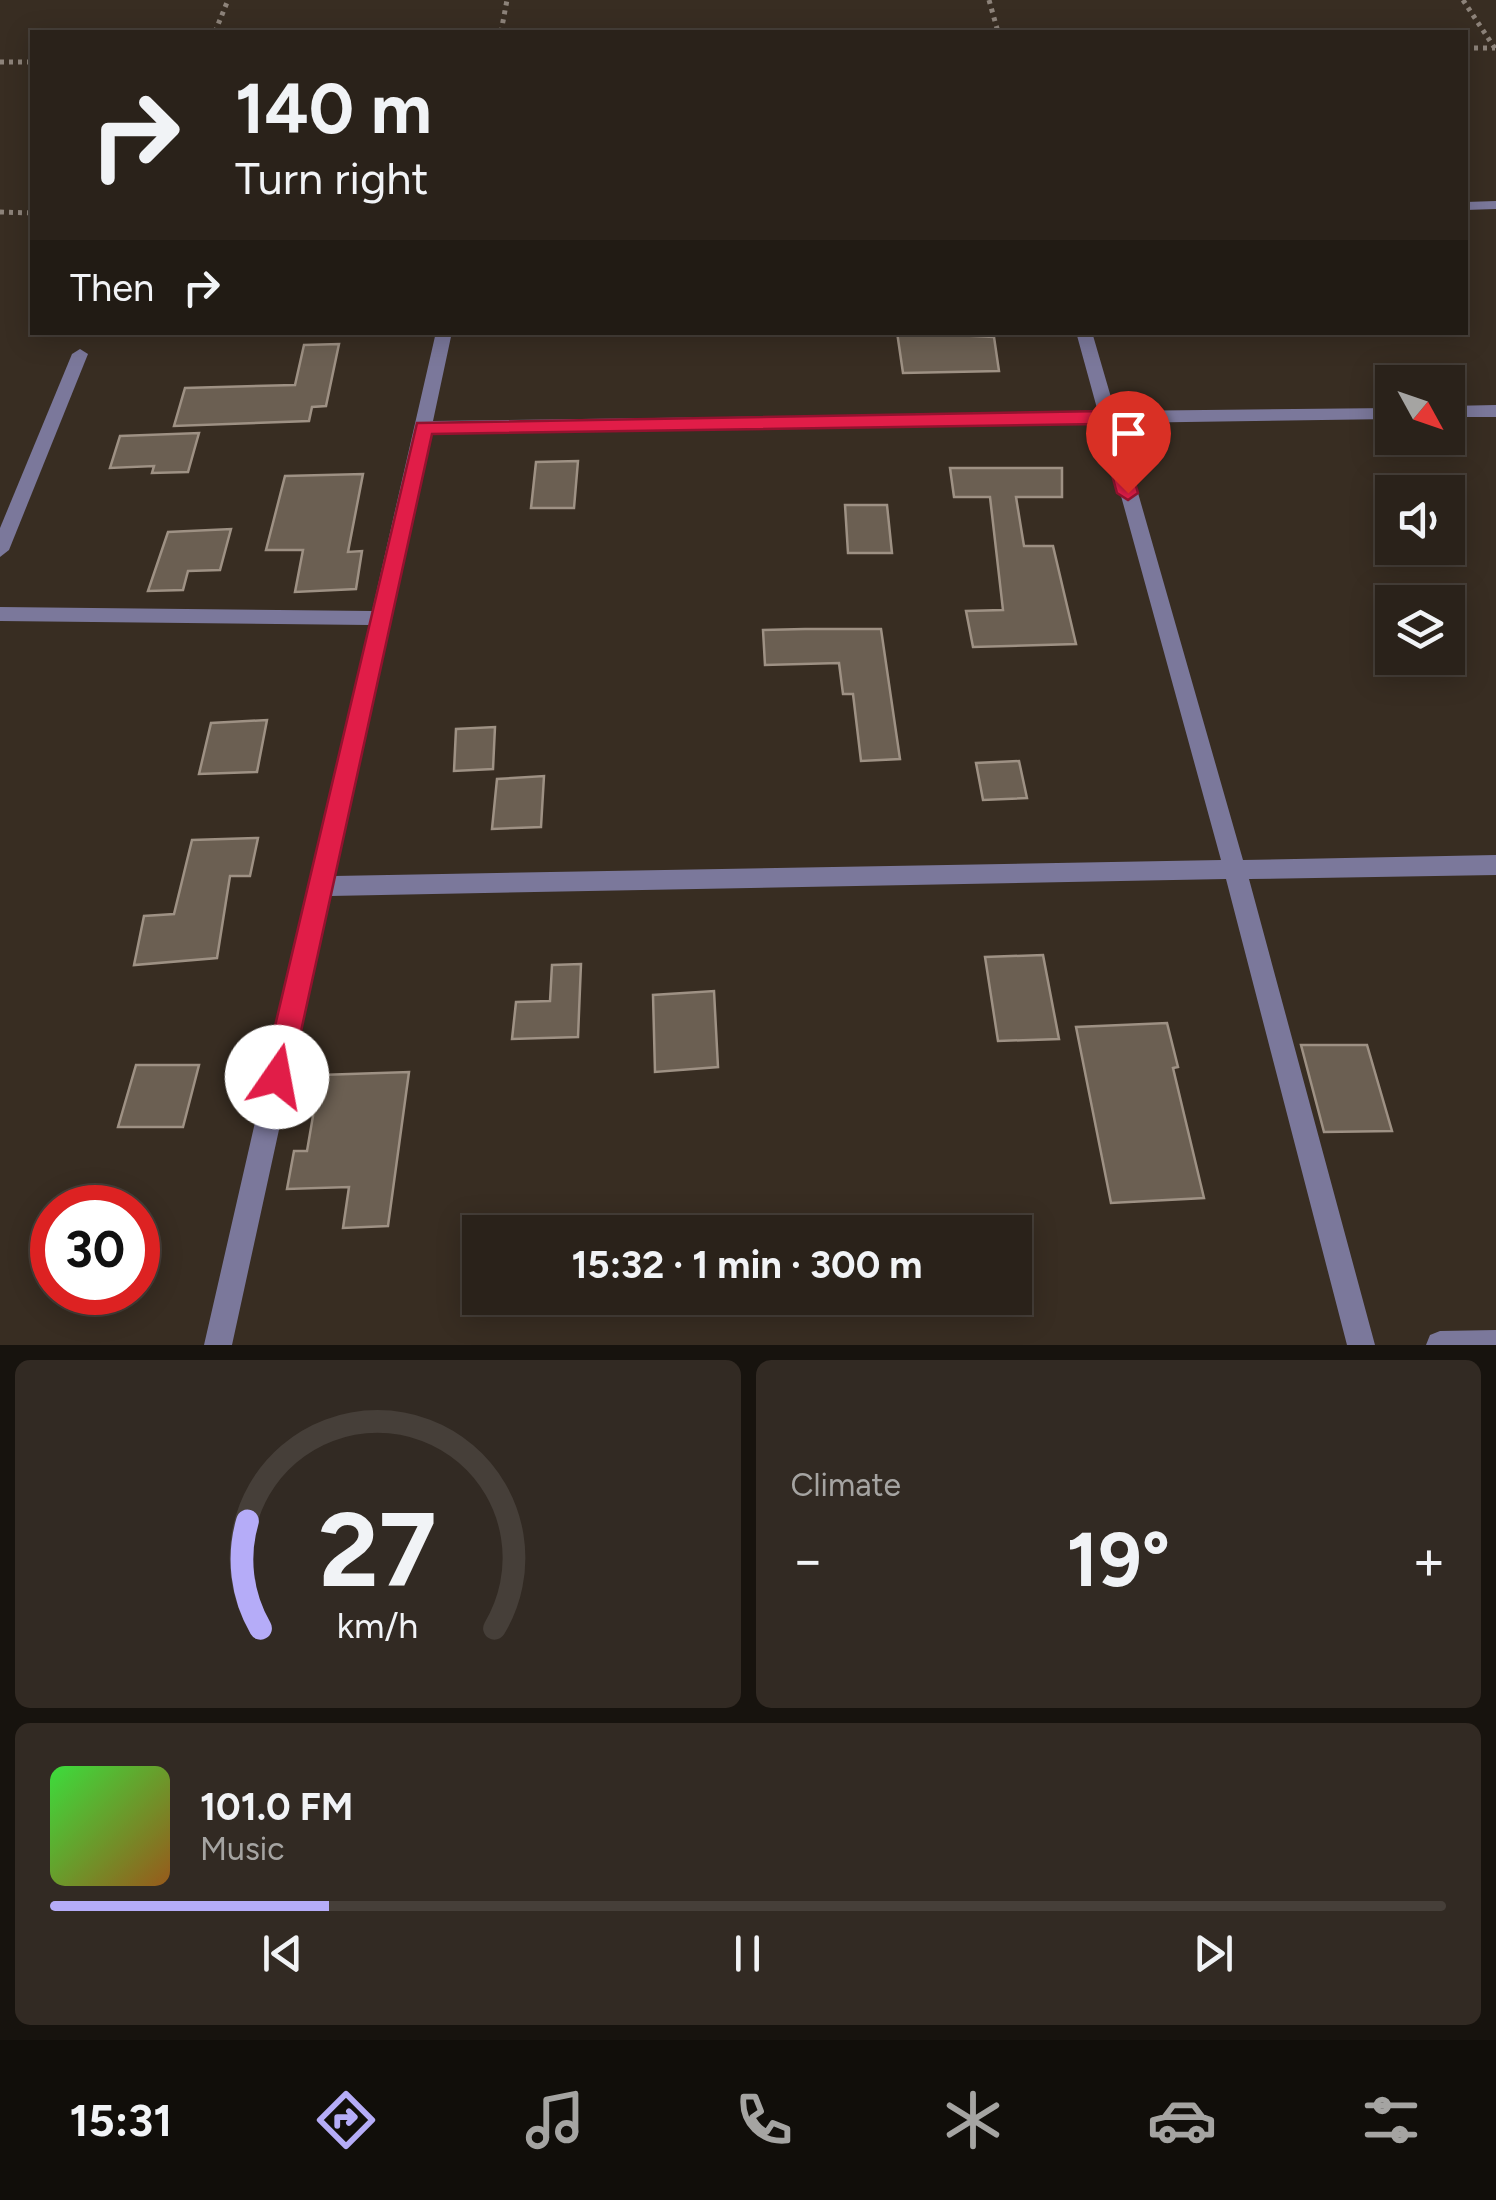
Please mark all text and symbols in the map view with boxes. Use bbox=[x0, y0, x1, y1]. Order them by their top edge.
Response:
text: 140 m bbox=[235, 66, 432, 151]
icon: right bbox=[70, 70, 200, 200]
text: Turn right bbox=[235, 151, 428, 205]
icon: right bbox=[174, 260, 229, 315]
text: Then bbox=[70, 265, 154, 311]
north arrow bbox=[1375, 365, 1465, 455]
map controls bbox=[1375, 365, 1465, 675]
pin bbox=[1086, 391, 1171, 494]
icon: arrive bbox=[1101, 406, 1156, 461]
button: sound bbox=[1375, 475, 1465, 565]
button: layers bbox=[1375, 585, 1465, 675]
position arrow bbox=[225, 1025, 329, 1129]
speed limit sign: 30 bbox=[30, 1185, 160, 1315]
text: 15:32 · 1 min · 300 m bbox=[572, 1242, 922, 1288]
text: Climate bbox=[791, 1466, 901, 1504]
text: 27 bbox=[319, 1487, 437, 1612]
text: 19° bbox=[1066, 1515, 1170, 1605]
text: − bbox=[791, 1527, 825, 1593]
text: + bbox=[1412, 1527, 1446, 1593]
text: km/h bbox=[337, 1604, 419, 1647]
text: 101.0 FM bbox=[200, 1784, 353, 1830]
text: Music bbox=[200, 1830, 285, 1868]
icon: previous bbox=[255, 1926, 310, 1981]
icon: pause bbox=[720, 1926, 775, 1981]
icon: next bbox=[1186, 1926, 1241, 1981]
icon: directions bbox=[311, 2085, 381, 2155]
icon: music bbox=[520, 2085, 590, 2155]
icon: phone bbox=[729, 2085, 799, 2155]
icon: climate bbox=[938, 2085, 1008, 2155]
icon: car bbox=[1147, 2085, 1217, 2155]
icon: filters bbox=[1356, 2085, 1426, 2155]
text: 15:31 bbox=[70, 2093, 172, 2147]

